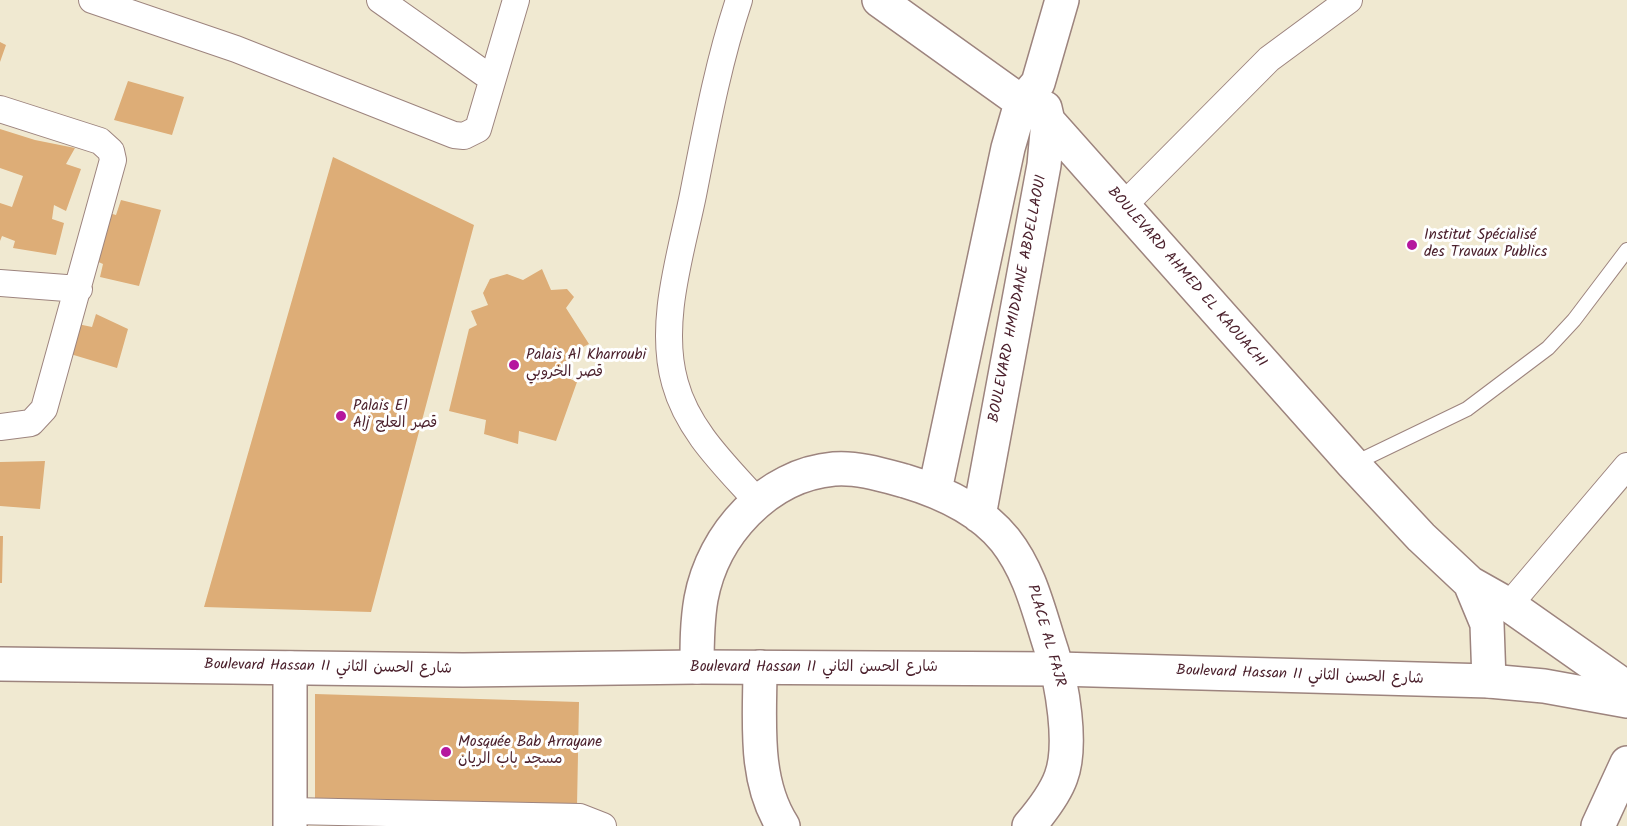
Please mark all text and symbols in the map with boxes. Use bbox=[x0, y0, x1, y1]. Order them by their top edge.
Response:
street label: BOULEVARD HMIDDANE ABDELLAOUI bbox=[986, 174, 1052, 424]
street label: BOULEVARD AHMED EL KAOUACHI bbox=[1103, 184, 1269, 372]
place label: Institut Spécialisé des Travaux Publics bbox=[1424, 227, 1547, 262]
marker: Institut Spécialisé des Travaux Publics bbox=[1405, 238, 1419, 252]
place label: Palais Al Kharroubi قصر الخروبي bbox=[526, 347, 646, 382]
marker: Palais Al Kharroubi قصر الخروبي bbox=[507, 358, 521, 372]
place label: Palais El Alj قصر العلج bbox=[353, 398, 437, 433]
marker: Palais El Alj قصر العلج bbox=[334, 409, 348, 423]
street label: PLACE AL FAJR bbox=[1022, 583, 1068, 689]
street label: Boulevard Hassan II شارع الحسن الثاني bbox=[204, 657, 452, 679]
street label: Boulevard Hassan II شارع الحسن الثاني bbox=[690, 659, 938, 677]
street label: Boulevard Hassan II شارع الحسن الثاني bbox=[1176, 663, 1424, 689]
place label: Mosquée Bab Arrayane مسجد باب الريان bbox=[458, 734, 602, 769]
marker: Mosquée Bab Arrayane مسجد باب الريان bbox=[439, 745, 453, 759]

